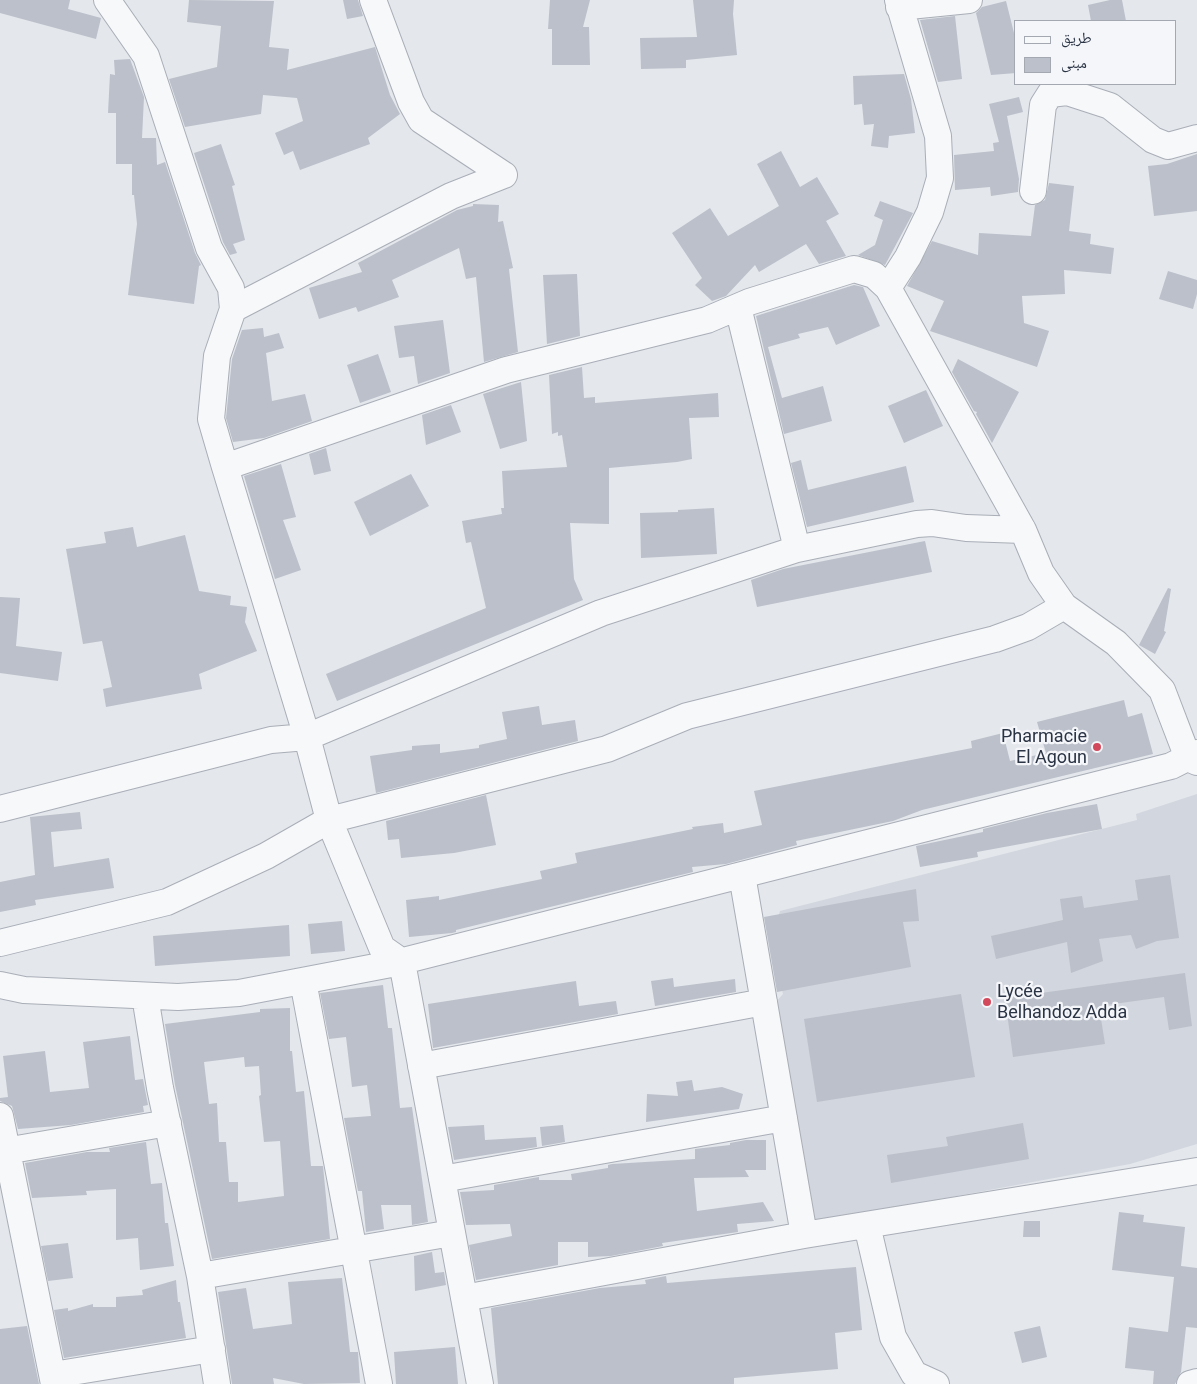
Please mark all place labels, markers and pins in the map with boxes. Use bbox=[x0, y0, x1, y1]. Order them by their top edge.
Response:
place label: Pharmacie El Agoun bbox=[1001, 726, 1087, 769]
marker: Pharmacie El Agoun bbox=[1091, 741, 1103, 753]
place label: Lycée Belhandoz Adda bbox=[997, 981, 1127, 1024]
marker: Lycée Belhandoz Adda bbox=[981, 996, 993, 1008]

